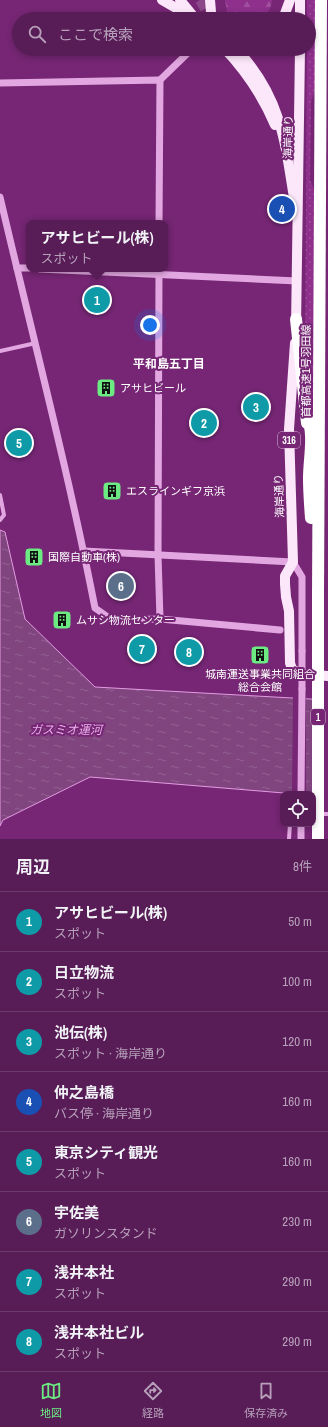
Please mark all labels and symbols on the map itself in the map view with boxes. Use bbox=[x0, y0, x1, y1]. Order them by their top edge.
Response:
street label: 海岸通り bbox=[281, 115, 295, 159]
pin: 4 bbox=[269, 194, 295, 224]
pin: 1 bbox=[84, 285, 110, 315]
your location bbox=[140, 315, 160, 335]
street label: 首都高速1号羽田線 bbox=[299, 324, 313, 418]
district label: 平和島五丁目 bbox=[133, 356, 205, 372]
building icon: アサヒビール bbox=[95, 377, 117, 399]
place label: アサヒビール bbox=[120, 381, 186, 395]
pin: 3 bbox=[243, 392, 269, 422]
pin: 2 bbox=[191, 408, 217, 438]
pin: 5 bbox=[6, 428, 32, 458]
road number: 316 bbox=[278, 432, 300, 448]
street label: 海岸通り bbox=[271, 474, 287, 518]
building icon: エスラインギフ京浜 bbox=[101, 480, 123, 502]
place label: エスラインギフ京浜 bbox=[126, 484, 225, 498]
building icon: 国際自動車(株) bbox=[23, 546, 45, 568]
place label: 国際自動車(株) bbox=[48, 550, 120, 564]
pin: 6 bbox=[108, 571, 134, 601]
building icon: ムサシ物流センター bbox=[51, 609, 73, 631]
place label: ムサシ物流センター bbox=[76, 613, 175, 627]
pin: 7 bbox=[129, 634, 155, 664]
pin: 8 bbox=[176, 637, 202, 667]
building icon: 城南運送事業共同組合 総合会館 bbox=[249, 644, 271, 666]
place label: 城南運送事業共同組合 総合会館 bbox=[205, 667, 315, 694]
road number: 1 bbox=[311, 709, 325, 725]
water label: ガスミオ運河 bbox=[30, 722, 104, 738]

